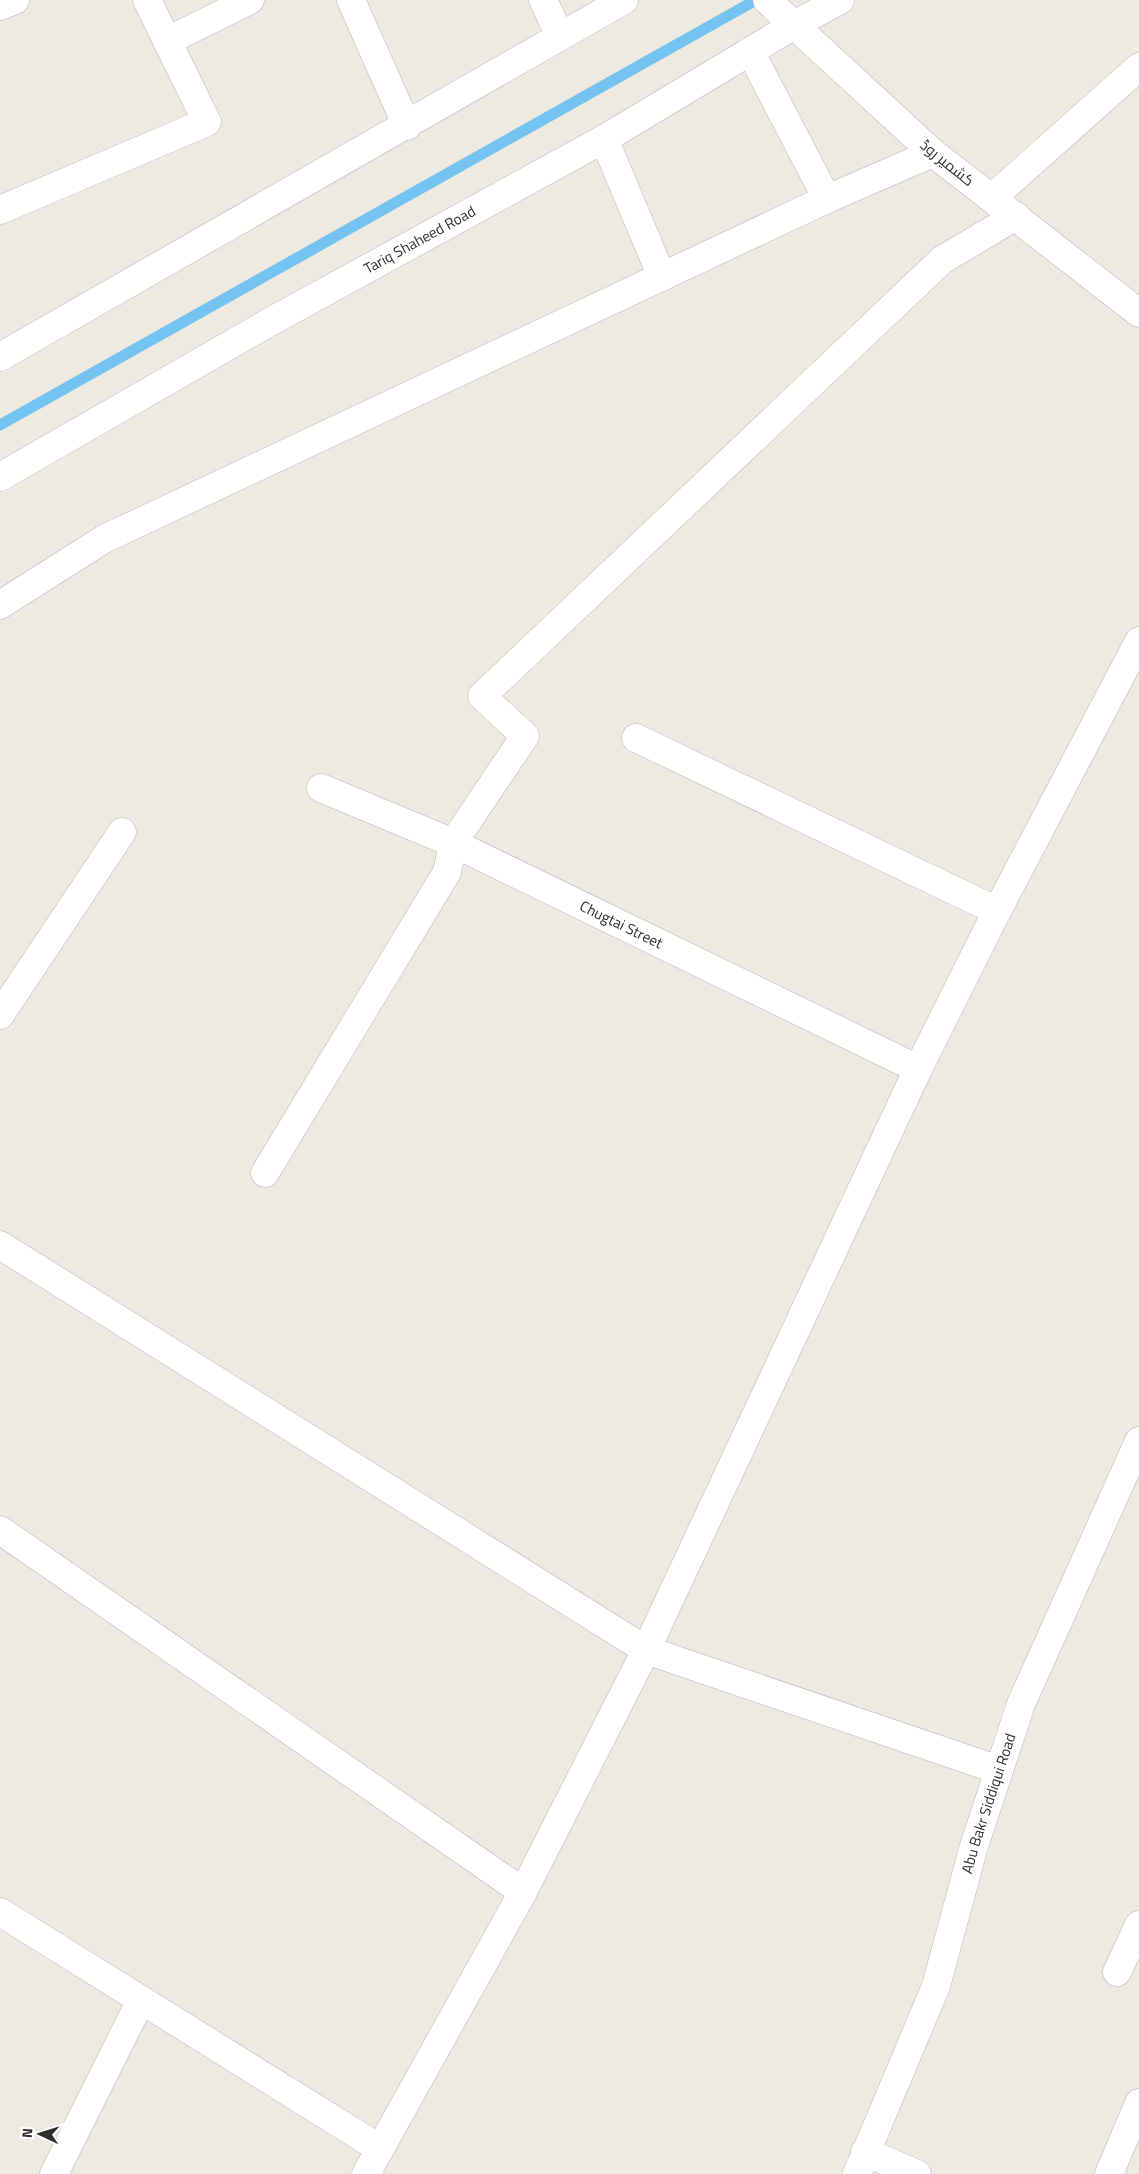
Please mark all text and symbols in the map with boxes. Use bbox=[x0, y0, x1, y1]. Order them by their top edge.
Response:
street label: کشمیر روڈ bbox=[915, 134, 979, 192]
street label: Tariq Shaheed Road bbox=[359, 200, 480, 279]
street label: Chugtai Street bbox=[576, 894, 668, 955]
street label: Abu Bakr Siddiqui Road bbox=[955, 1730, 1022, 1876]
north arrow bbox=[15, 2109, 65, 2159]
text: N bbox=[16, 2127, 37, 2139]

